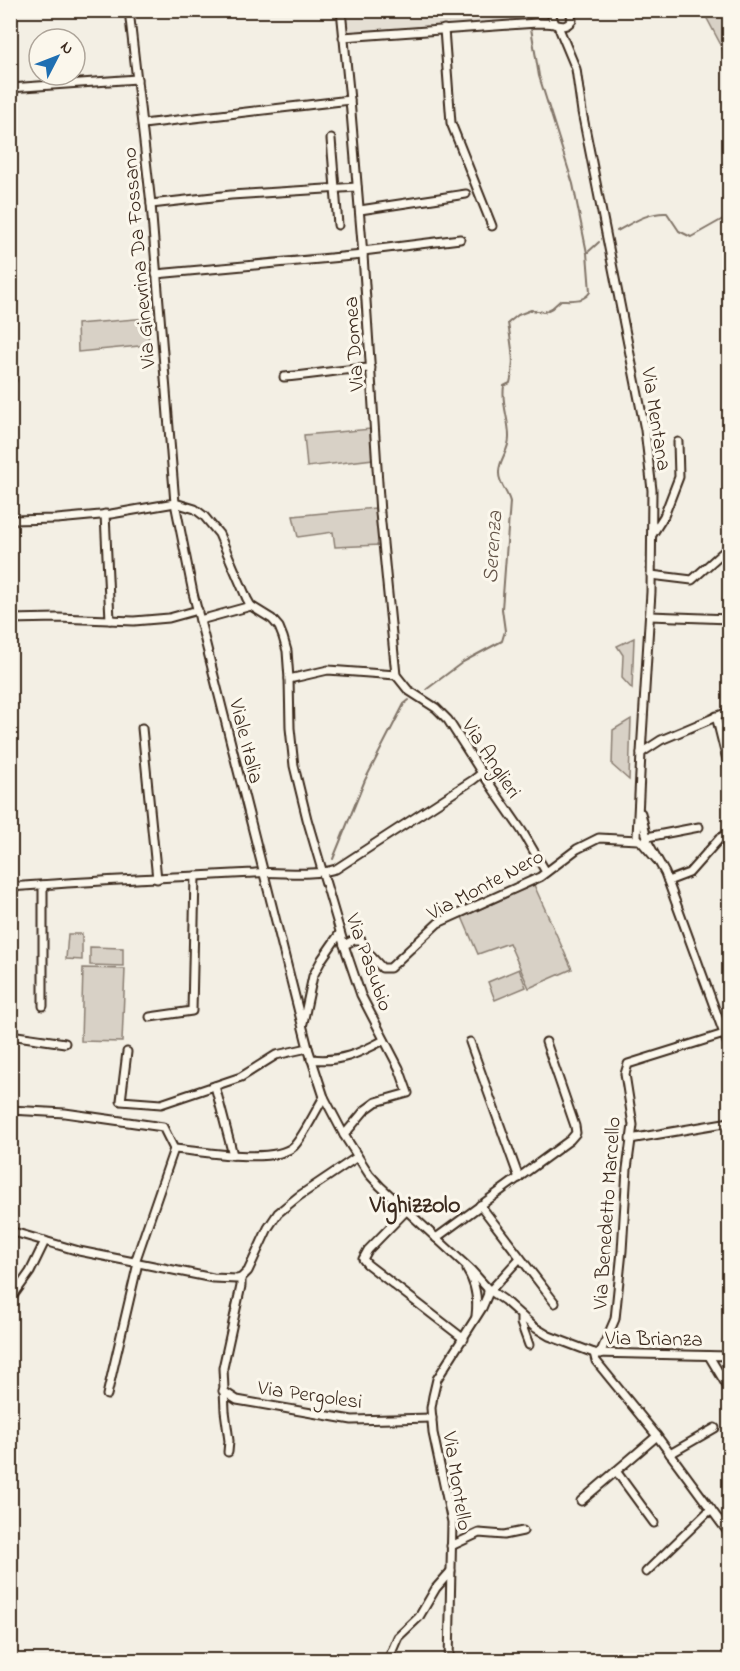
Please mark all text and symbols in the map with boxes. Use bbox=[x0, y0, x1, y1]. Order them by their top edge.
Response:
north arrow bbox=[27, 27, 87, 87]
text: N bbox=[54, 36, 79, 60]
street label: Via Ginevrina Da Fossano bbox=[115, 146, 165, 371]
street label: Via Domea bbox=[337, 296, 373, 393]
street label: Via Mentana bbox=[632, 365, 678, 473]
water label: Serenza bbox=[475, 509, 513, 585]
street label: Viale Italia bbox=[220, 695, 270, 787]
street label: Via Anglieri bbox=[451, 712, 527, 806]
street label: Via Monte Nero bbox=[421, 842, 550, 930]
street label: Via Pasubio bbox=[336, 909, 400, 1016]
street label: Via Benedetto Marcello bbox=[586, 1116, 630, 1312]
district label: Vighizzolo bbox=[369, 1189, 460, 1225]
street label: Via Brianza bbox=[604, 1324, 703, 1356]
street label: Via Pergolesi bbox=[254, 1374, 364, 1420]
street label: Via Montello bbox=[433, 1429, 479, 1533]

